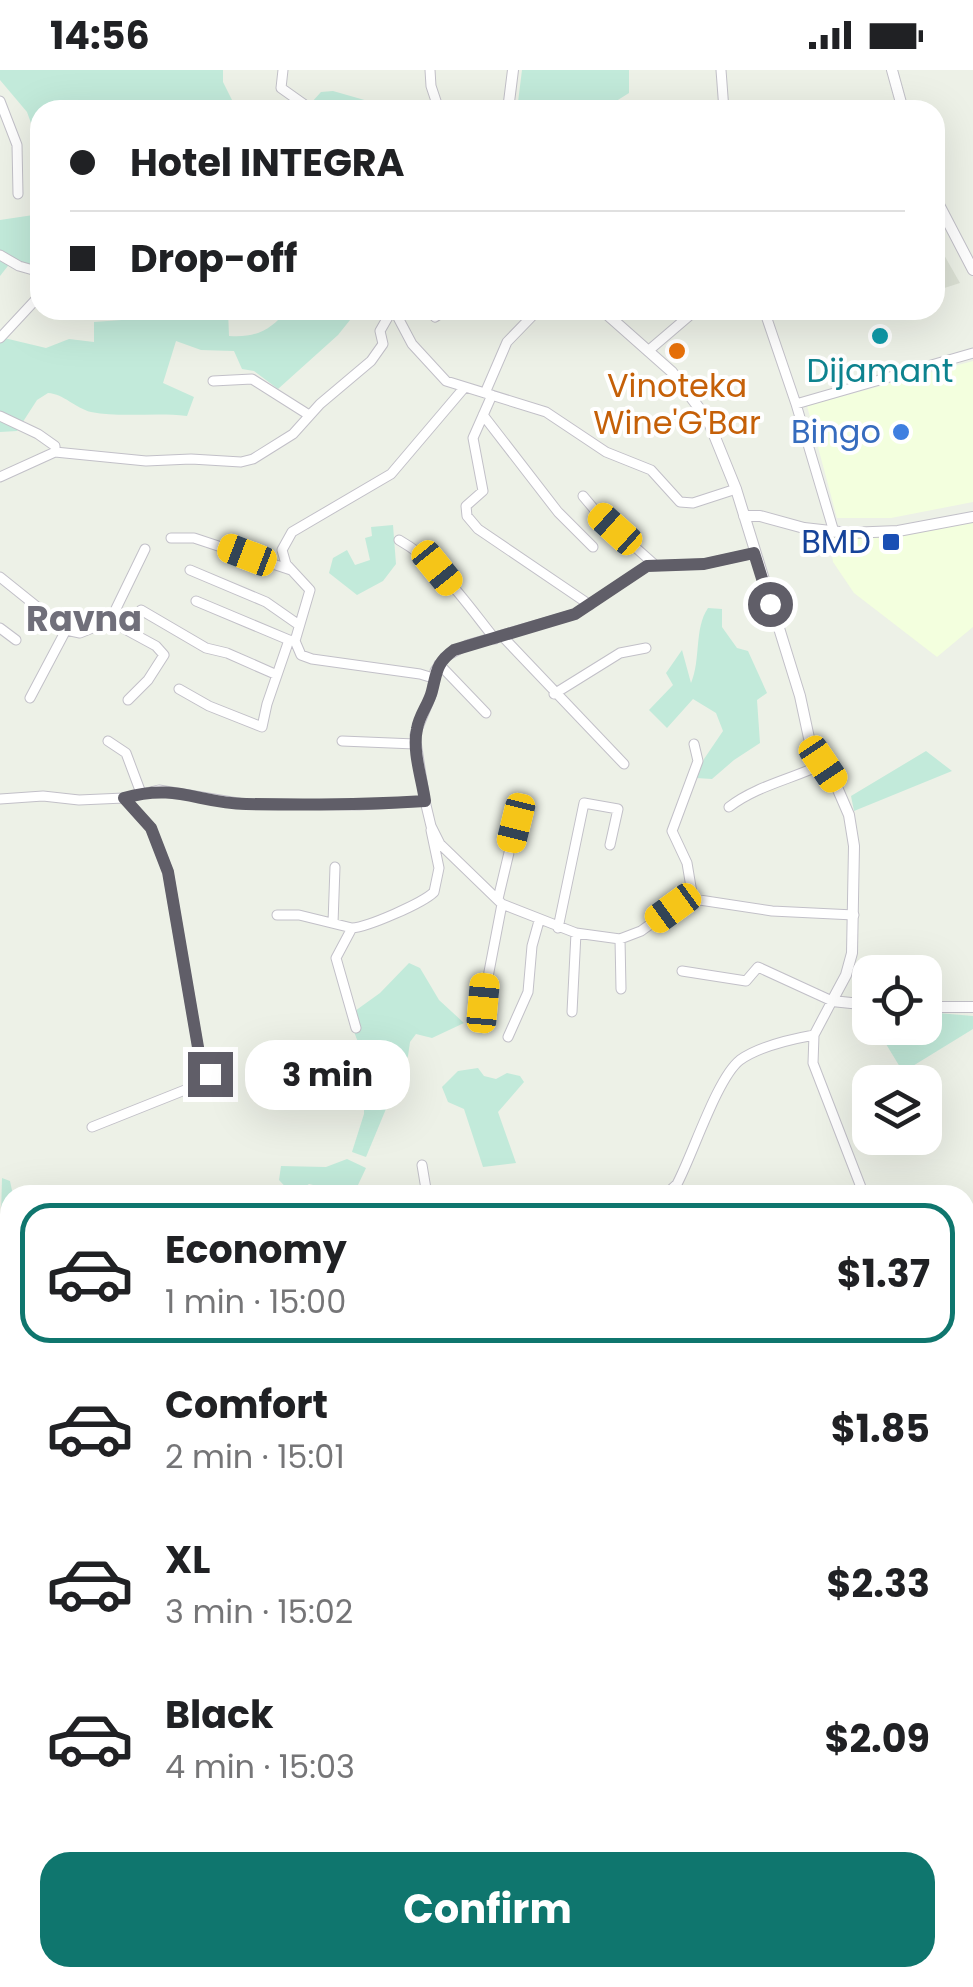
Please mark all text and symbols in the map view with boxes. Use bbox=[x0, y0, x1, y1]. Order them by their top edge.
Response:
text: 14:56 bbox=[50, 9, 150, 62]
text: Hotel INTEGRA bbox=[130, 136, 405, 189]
text: Drop-off bbox=[130, 232, 298, 285]
marker: Dijamant bbox=[869, 325, 891, 347]
marker: Vinoteka Wine'G'Bar bbox=[666, 340, 688, 362]
place label: Dijamant bbox=[807, 348, 953, 393]
place label: Vinoteka Wine'G'Bar bbox=[593, 363, 761, 445]
place label: Bingo bbox=[791, 409, 881, 454]
marker: Bingo bbox=[890, 421, 912, 443]
car bbox=[583, 498, 647, 560]
place label: BMD bbox=[801, 519, 871, 564]
car bbox=[214, 530, 280, 580]
marker: BMD bbox=[880, 531, 902, 553]
car bbox=[406, 535, 468, 601]
route start bbox=[748, 582, 793, 627]
district label: Ravna bbox=[26, 594, 142, 643]
car bbox=[794, 731, 852, 797]
car bbox=[494, 790, 538, 856]
car bbox=[640, 878, 706, 938]
map controls bbox=[852, 955, 942, 1155]
button: locate bbox=[852, 955, 942, 1045]
car bbox=[465, 972, 501, 1034]
callout: 3 min bbox=[245, 1039, 410, 1109]
route end bbox=[188, 1052, 233, 1097]
text: 3 min bbox=[282, 1052, 373, 1097]
button: layers bbox=[852, 1065, 942, 1155]
text: Economy bbox=[165, 1223, 347, 1276]
icon: car bbox=[45, 1228, 135, 1318]
text: $1.37 bbox=[837, 1247, 930, 1300]
text: 1 min · 15:00 bbox=[165, 1279, 346, 1324]
text: Comfort bbox=[165, 1378, 328, 1431]
icon: car bbox=[45, 1383, 135, 1473]
text: $1.85 bbox=[831, 1402, 930, 1455]
text: 2 min · 15:01 bbox=[165, 1434, 345, 1479]
text: XL bbox=[165, 1533, 210, 1586]
icon: car bbox=[45, 1538, 135, 1628]
text: $2.33 bbox=[827, 1557, 930, 1610]
text: 3 min · 15:02 bbox=[165, 1589, 353, 1634]
text: Black bbox=[165, 1688, 274, 1741]
icon: car bbox=[45, 1693, 135, 1783]
text: $2.09 bbox=[824, 1712, 930, 1765]
text: 4 min · 15:03 bbox=[165, 1744, 355, 1789]
button: Confirm bbox=[40, 1852, 935, 1967]

